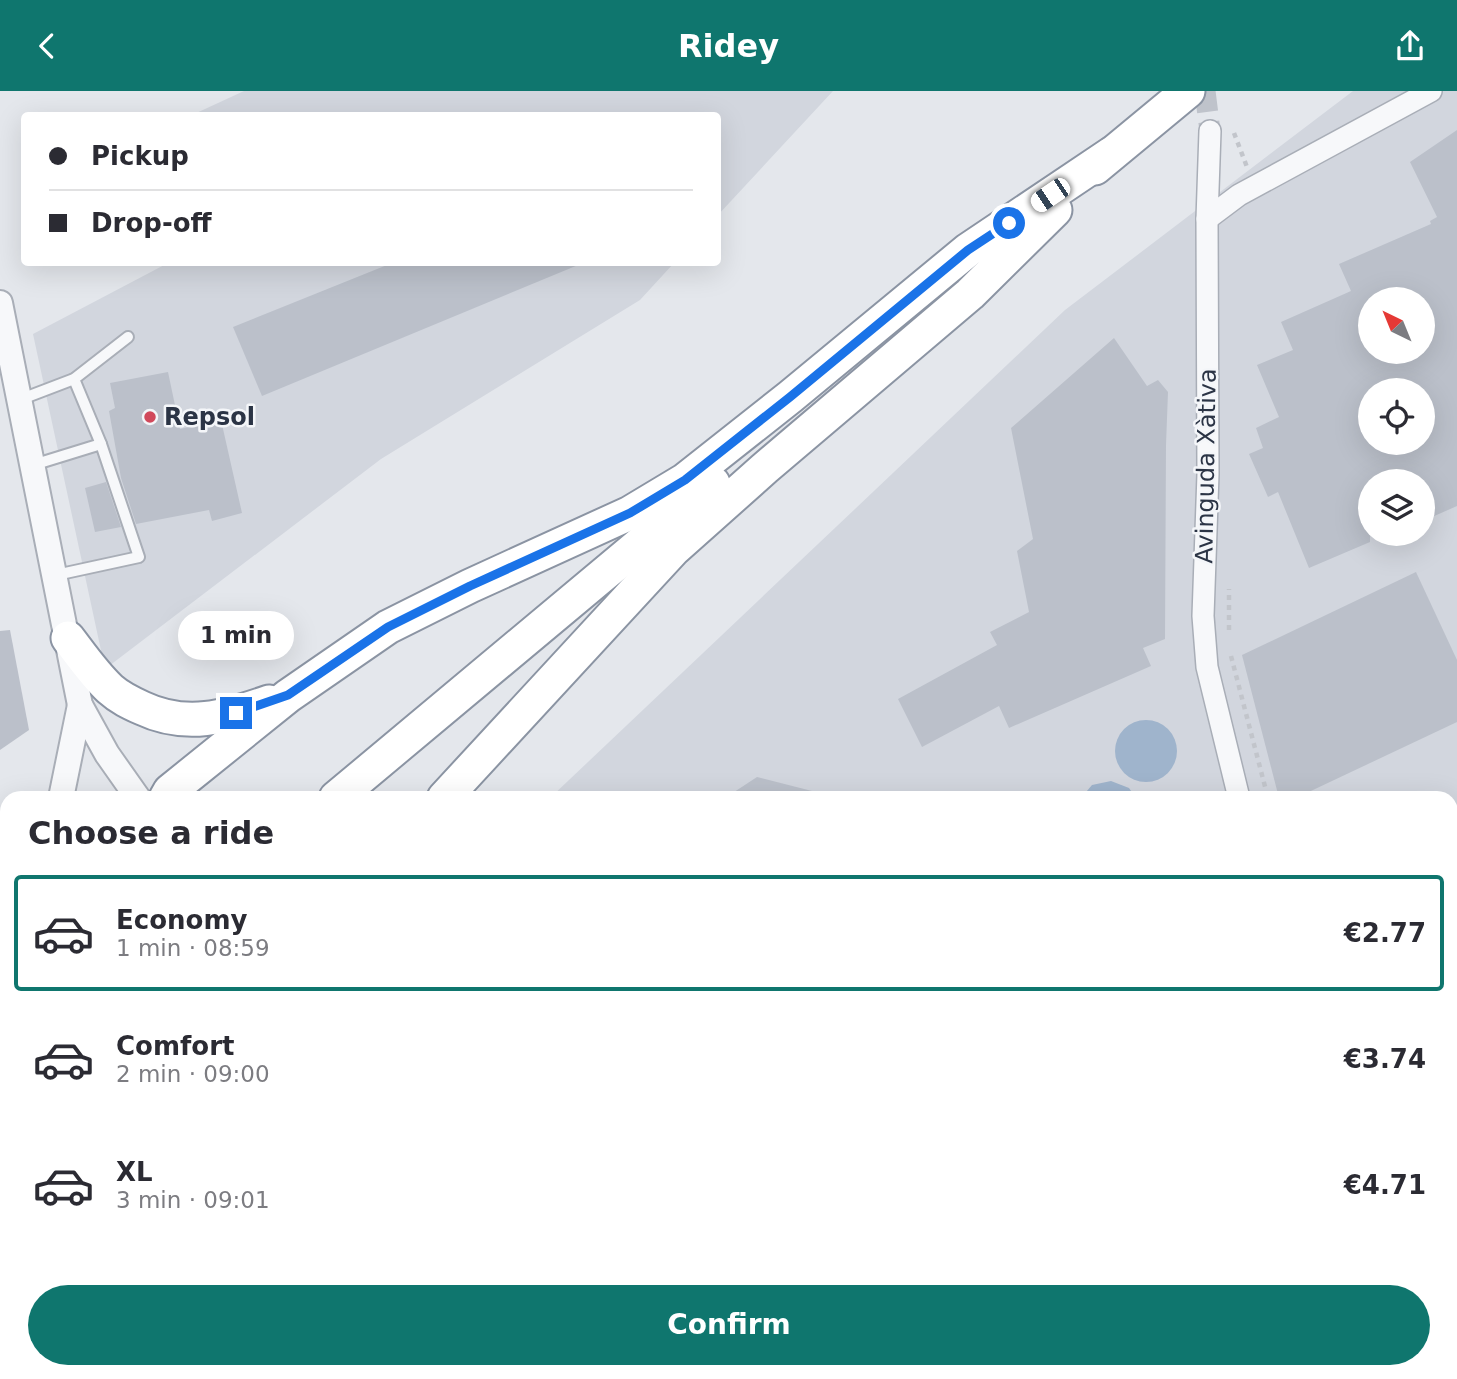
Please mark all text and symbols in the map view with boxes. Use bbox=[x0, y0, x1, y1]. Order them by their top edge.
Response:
icon: back bbox=[28, 27, 66, 65]
text: Ridey bbox=[678, 27, 779, 65]
icon: share bbox=[1391, 27, 1429, 65]
text: Pickup bbox=[91, 141, 189, 171]
car bbox=[1027, 175, 1074, 215]
route start bbox=[993, 207, 1025, 239]
text: Drop-off bbox=[91, 208, 212, 238]
north arrow bbox=[1358, 287, 1435, 364]
map controls bbox=[1358, 287, 1435, 546]
street label: Avinguda Xàtiva bbox=[1190, 368, 1222, 564]
button: locate bbox=[1358, 378, 1435, 455]
place label: Repsol bbox=[164, 403, 255, 431]
marker: Repsol bbox=[142, 409, 158, 425]
button: layers bbox=[1358, 469, 1435, 546]
callout: 1 min bbox=[178, 611, 294, 661]
text: 1 min bbox=[200, 622, 272, 648]
route end bbox=[220, 697, 252, 729]
text: Choose a ride bbox=[28, 814, 274, 852]
icon: car bbox=[32, 902, 95, 965]
text: Economy bbox=[116, 905, 247, 935]
text: €2.77 bbox=[1344, 918, 1426, 948]
text: 1 min · 08:59 bbox=[116, 935, 270, 961]
icon: car bbox=[32, 1028, 95, 1091]
text: Comfort bbox=[116, 1031, 234, 1061]
text: €3.74 bbox=[1344, 1044, 1426, 1074]
text: 2 min · 09:00 bbox=[116, 1061, 270, 1087]
icon: car bbox=[32, 1154, 95, 1217]
text: XL bbox=[116, 1157, 153, 1187]
text: €4.71 bbox=[1344, 1170, 1426, 1200]
text: 3 min · 09:01 bbox=[116, 1187, 270, 1213]
button: Confirm bbox=[28, 1285, 1430, 1365]

